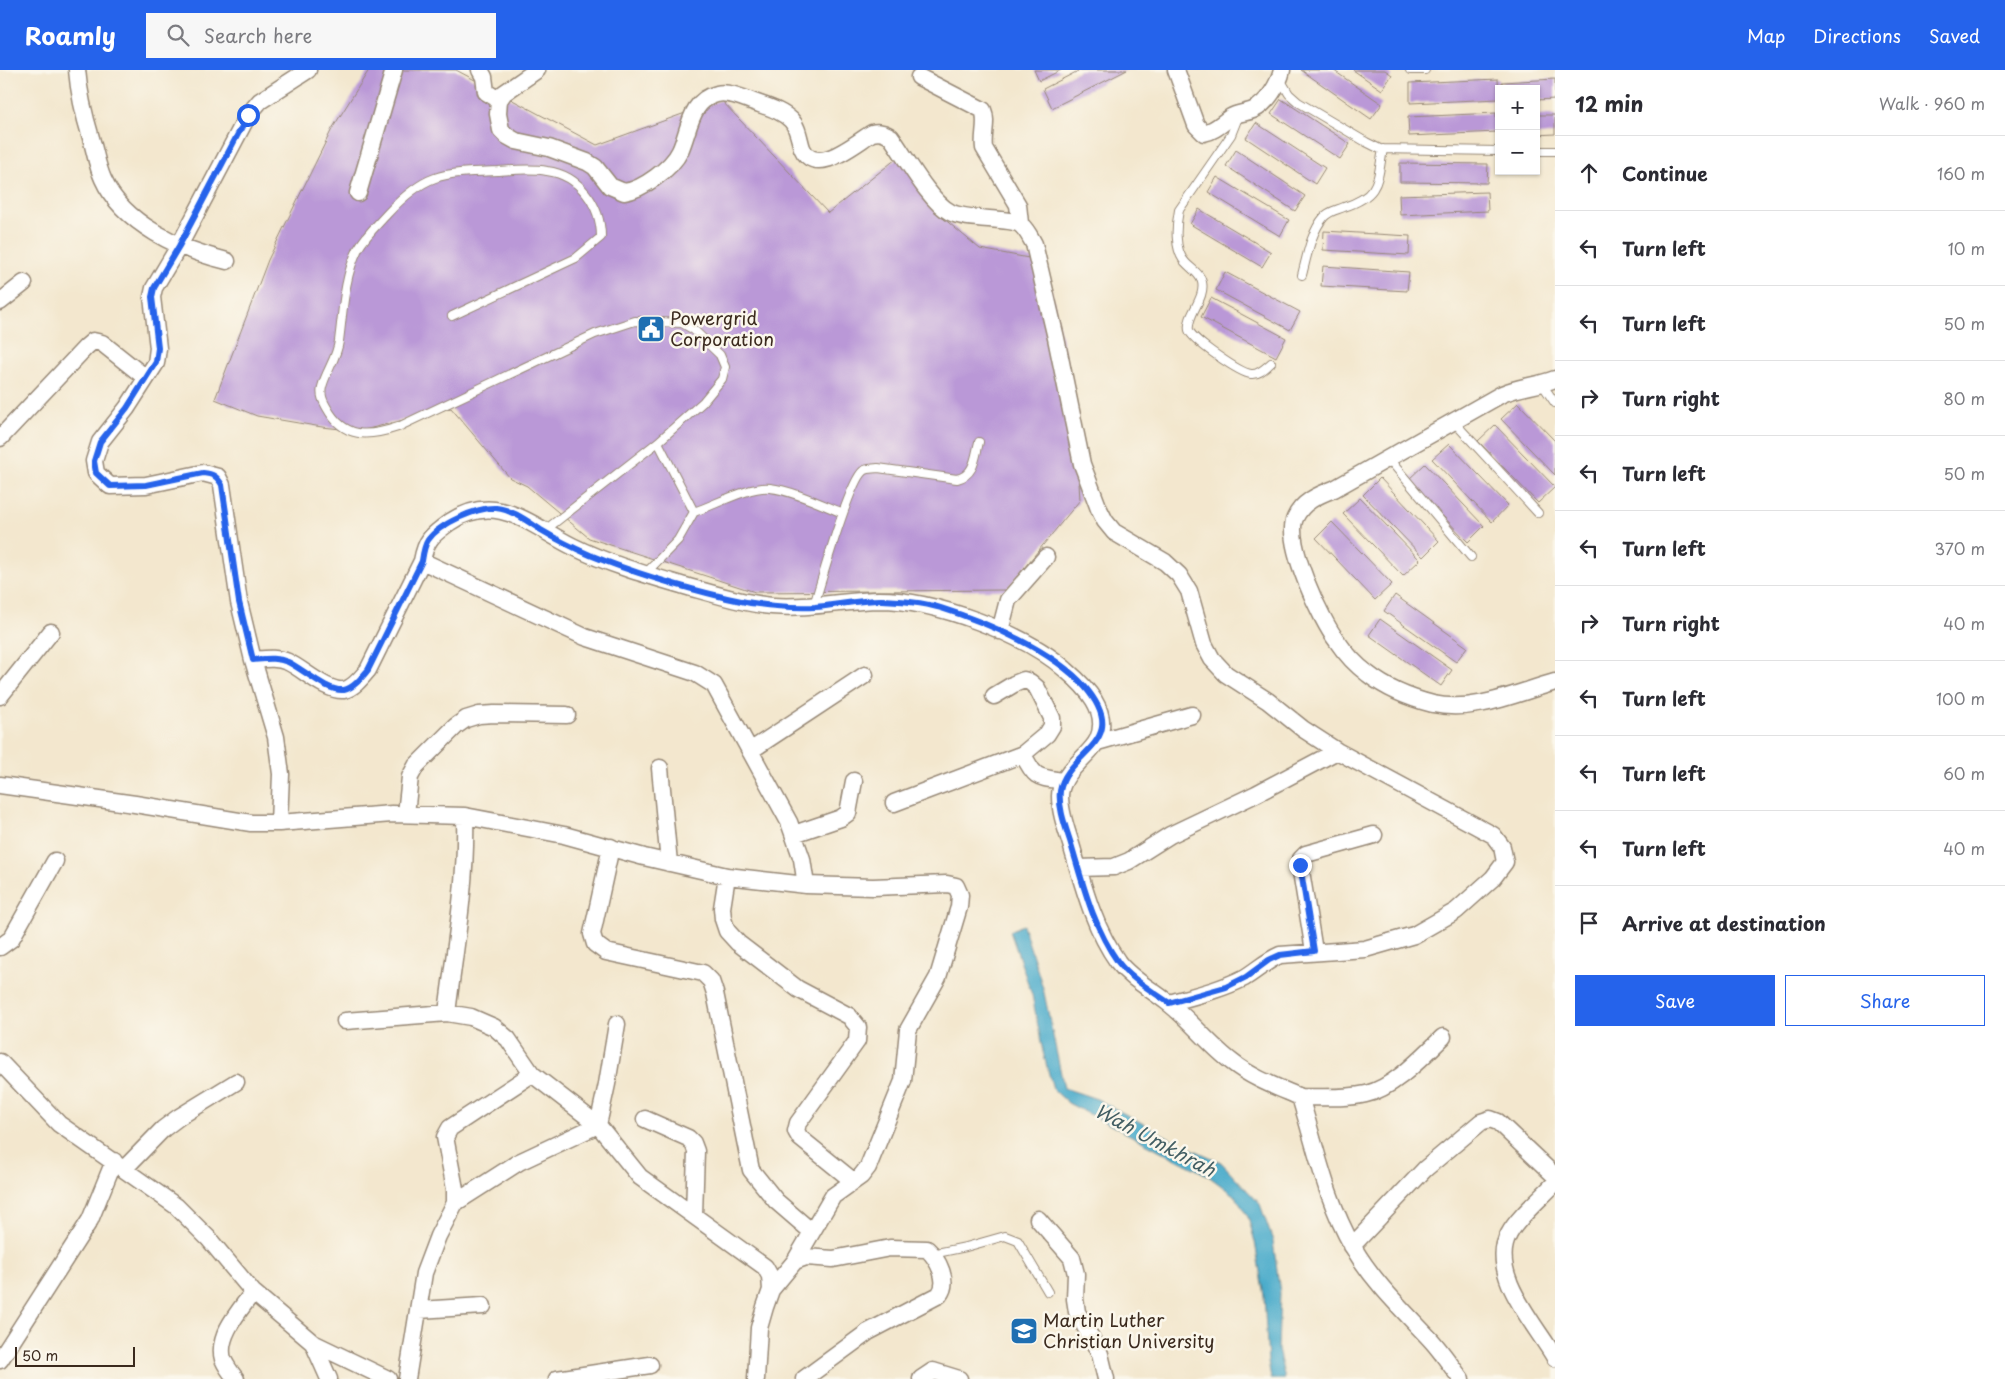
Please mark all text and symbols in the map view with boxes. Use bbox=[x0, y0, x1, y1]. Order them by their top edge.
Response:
search box bbox=[146, 13, 496, 58]
text: Roamly bbox=[25, 17, 116, 53]
icon: search bbox=[164, 21, 192, 49]
text: Search here bbox=[204, 21, 312, 49]
text: Map bbox=[1747, 22, 1785, 49]
text: Directions bbox=[1813, 22, 1901, 49]
text: Saved bbox=[1929, 22, 1980, 49]
map controls bbox=[1495, 85, 1540, 175]
button: + bbox=[1495, 85, 1540, 130]
text: 12 min bbox=[1575, 87, 1644, 119]
text: Walk · 960 m bbox=[1879, 91, 1985, 115]
route start bbox=[237, 104, 260, 127]
button: − bbox=[1495, 130, 1540, 175]
icon: ahead bbox=[1575, 159, 1603, 187]
text: Continue bbox=[1622, 159, 1708, 187]
text: 160 m bbox=[1937, 161, 1985, 185]
icon: left bbox=[1575, 234, 1603, 262]
text: Turn left bbox=[1622, 234, 1706, 262]
text: 10 m bbox=[1948, 236, 1985, 260]
place label: Powergrid Corporation bbox=[670, 304, 774, 352]
icon: left bbox=[1575, 309, 1603, 337]
text: Turn left bbox=[1622, 309, 1706, 337]
text: 50 m bbox=[1944, 311, 1985, 335]
public building icon: Powergrid Corporation bbox=[636, 314, 666, 344]
icon: right bbox=[1575, 384, 1603, 412]
text: Turn right bbox=[1622, 384, 1720, 412]
text: 80 m bbox=[1943, 386, 1985, 410]
icon: left bbox=[1575, 459, 1603, 487]
text: Turn left bbox=[1622, 459, 1706, 487]
text: 50 m bbox=[1944, 461, 1985, 485]
icon: left bbox=[1575, 534, 1603, 562]
text: Turn left bbox=[1622, 534, 1706, 562]
text: 370 m bbox=[1935, 536, 1985, 560]
icon: right bbox=[1575, 609, 1603, 637]
text: Turn right bbox=[1622, 609, 1720, 637]
text: 40 m bbox=[1943, 611, 1985, 635]
icon: left bbox=[1575, 684, 1603, 712]
text: Turn left bbox=[1622, 684, 1706, 712]
text: 100 m bbox=[1936, 686, 1985, 710]
icon: left bbox=[1575, 759, 1603, 787]
text: Turn left bbox=[1622, 759, 1706, 787]
text: 60 m bbox=[1943, 761, 1985, 785]
icon: left bbox=[1575, 834, 1603, 862]
text: Turn left bbox=[1622, 834, 1706, 862]
text: 40 m bbox=[1943, 836, 1985, 860]
route end bbox=[1289, 854, 1312, 877]
icon: arrive bbox=[1575, 909, 1603, 937]
text: Arrive at destination bbox=[1622, 909, 1826, 937]
button: Save bbox=[1575, 975, 1775, 1026]
button: Share bbox=[1785, 975, 1985, 1026]
water label: Wah Umkhrah bbox=[1090, 1096, 1222, 1183]
place label: Martin Luther Christian University bbox=[1043, 1306, 1215, 1354]
school or university icon: Martin Luther Christian University bbox=[1009, 1316, 1039, 1346]
scale bar bbox=[15, 1344, 135, 1367]
text: 50 m bbox=[22, 1345, 58, 1366]

